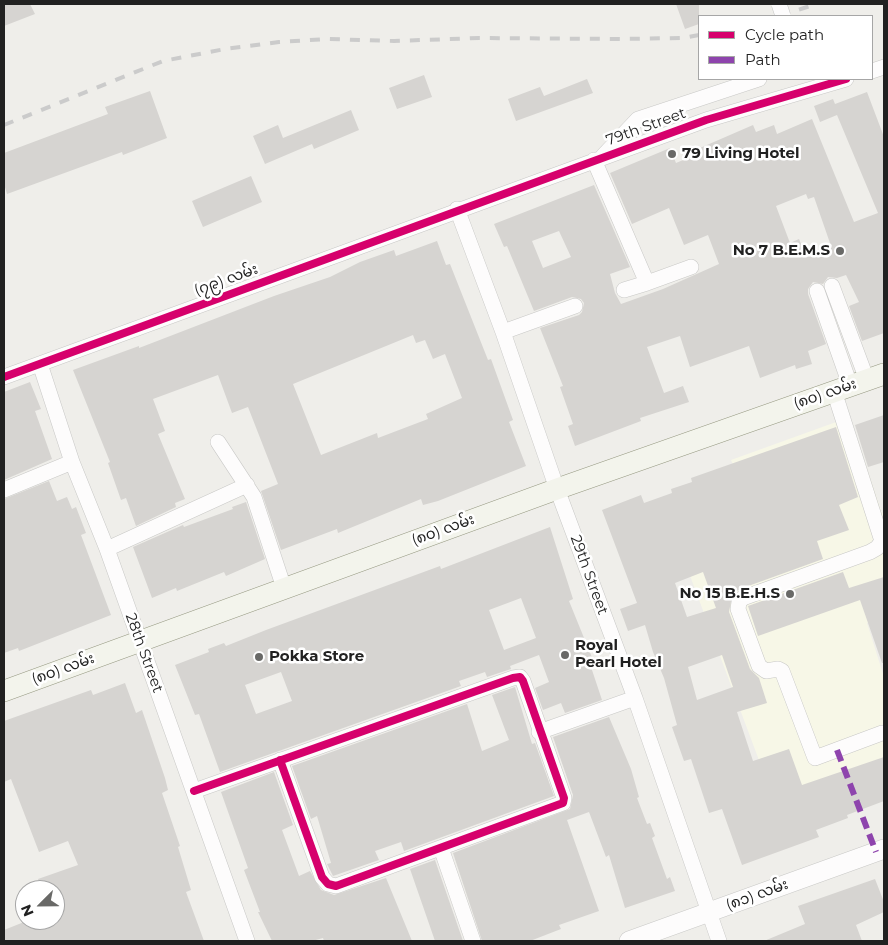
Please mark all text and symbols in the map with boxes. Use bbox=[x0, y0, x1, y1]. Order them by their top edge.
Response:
legend bbox=[698, 15, 873, 80]
text: Cycle path bbox=[745, 25, 824, 44]
text: Path bbox=[745, 50, 781, 69]
street label: 79th Street bbox=[604, 104, 688, 150]
place label: 79 Living Hotel bbox=[682, 145, 800, 163]
marker: 79 Living Hotel bbox=[666, 148, 678, 160]
place label: No 7 B.E.M.S bbox=[733, 242, 830, 260]
marker: No 7 B.E.M.S bbox=[834, 245, 846, 257]
street label: (၇၉) လမ်း bbox=[192, 260, 260, 300]
street label: (၈၀) လမ်း bbox=[791, 375, 859, 413]
street label: (၈၀) လမ်း bbox=[409, 510, 477, 550]
street label: 29th Street bbox=[566, 533, 612, 617]
place label: No 15 B.E.H.S bbox=[679, 585, 780, 603]
marker: No 15 B.E.H.S bbox=[784, 588, 796, 600]
street label: 28th Street bbox=[121, 611, 167, 695]
place label: Royal Pearl Hotel bbox=[575, 637, 662, 672]
place label: Pokka Store bbox=[269, 648, 364, 666]
street label: (၈၀) လမ်း bbox=[29, 649, 97, 689]
marker: Royal Pearl Hotel bbox=[559, 649, 571, 661]
marker: Pokka Store bbox=[253, 651, 265, 663]
street label: (၈၁) လမ်း bbox=[723, 875, 791, 915]
north arrow bbox=[15, 880, 65, 930]
text: N bbox=[17, 902, 38, 919]

